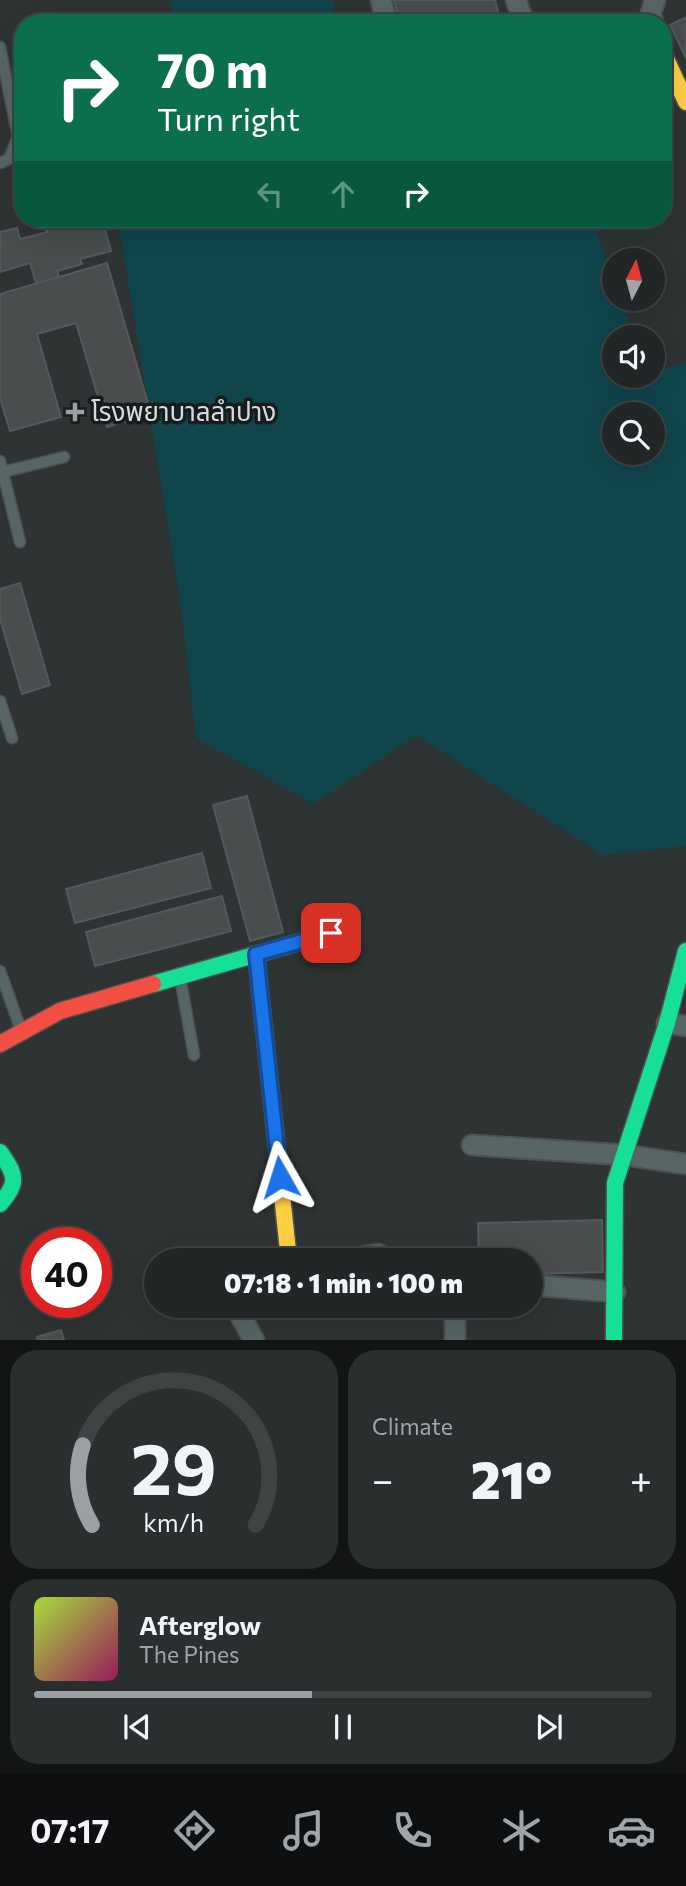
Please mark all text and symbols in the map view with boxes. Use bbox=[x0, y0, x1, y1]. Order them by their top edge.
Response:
text: 70 m bbox=[157, 38, 268, 98]
icon: right bbox=[42, 42, 133, 133]
text: Turn right bbox=[157, 98, 300, 138]
icon: left bbox=[251, 175, 289, 213]
icon: ahead bbox=[324, 175, 362, 213]
icon: right bbox=[397, 175, 435, 213]
north arrow bbox=[602, 248, 665, 312]
map controls bbox=[602, 248, 665, 465]
button: sound bbox=[602, 325, 665, 388]
place label: โรงพยาบาลลำปาง bbox=[91, 395, 276, 426]
marker: โรงพยาบาลลำปาง bbox=[65, 402, 85, 422]
button: search bbox=[602, 402, 665, 465]
pin bbox=[301, 903, 361, 963]
icon: arrive bbox=[312, 914, 350, 952]
position arrow bbox=[243, 1140, 317, 1214]
speed limit sign: 40 bbox=[21, 1227, 112, 1318]
text: 07:18 · 1 min · 100 m bbox=[224, 1267, 463, 1298]
text: Climate bbox=[372, 1412, 453, 1440]
text: 29 bbox=[131, 1422, 217, 1511]
text: 21° bbox=[471, 1446, 552, 1510]
text: − bbox=[372, 1455, 394, 1502]
text: + bbox=[630, 1455, 652, 1502]
text: km/h bbox=[144, 1507, 204, 1537]
text: Afterglow bbox=[139, 1609, 261, 1640]
text: The Pines bbox=[139, 1640, 240, 1668]
icon: previous bbox=[118, 1708, 156, 1746]
icon: pause bbox=[324, 1708, 362, 1746]
icon: next bbox=[530, 1708, 568, 1746]
icon: directions bbox=[170, 1806, 219, 1855]
icon: music bbox=[279, 1806, 328, 1855]
icon: phone bbox=[388, 1806, 437, 1855]
icon: climate bbox=[497, 1806, 546, 1855]
icon: car bbox=[607, 1806, 656, 1855]
text: 07:17 bbox=[30, 1810, 109, 1850]

